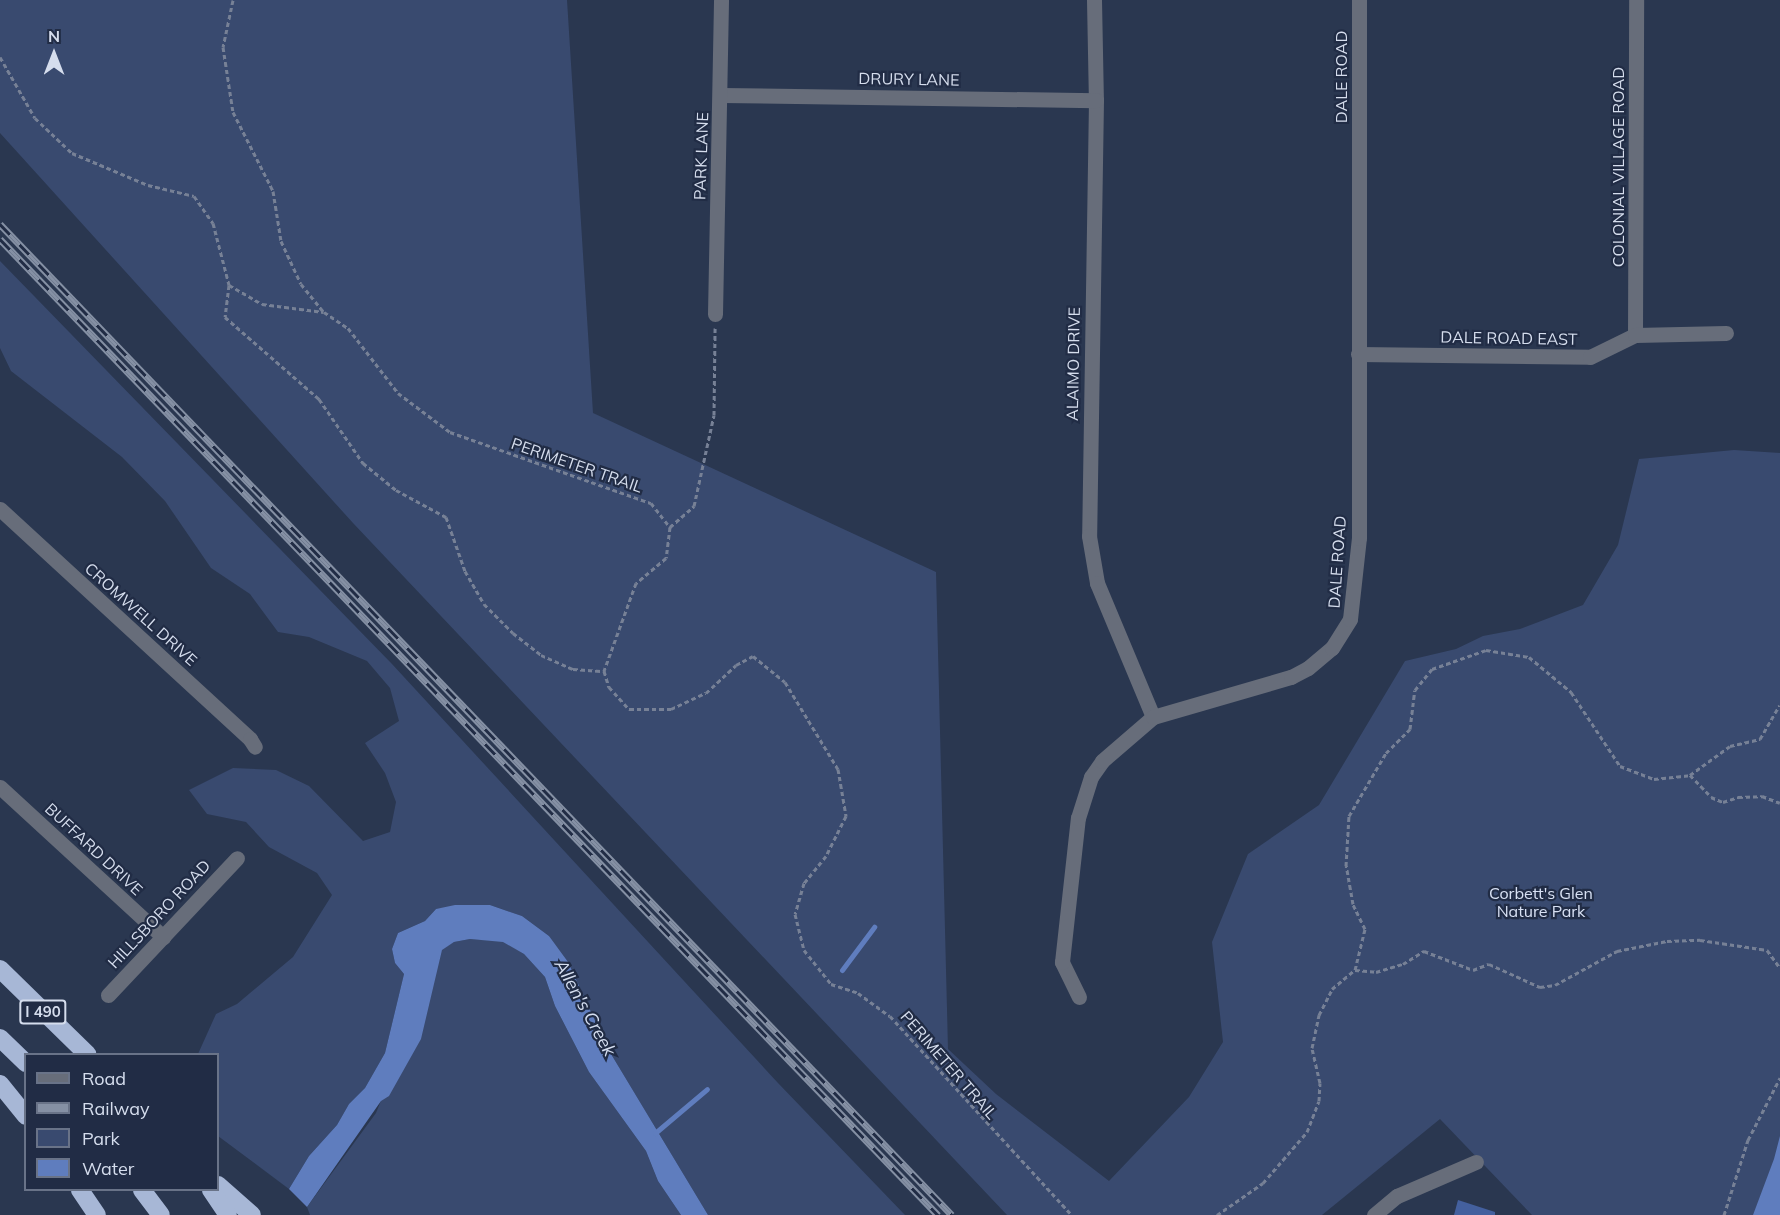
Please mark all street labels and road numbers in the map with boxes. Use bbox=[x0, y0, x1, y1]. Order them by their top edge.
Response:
street label: DALE ROAD bbox=[1331, 31, 1351, 123]
street label: COLONIAL VILLAGE ROAD bbox=[1608, 67, 1628, 267]
street label: DRURY LANE bbox=[858, 69, 960, 89]
street label: PARK LANE bbox=[690, 112, 712, 200]
street label: ALAIMO DRIVE bbox=[1062, 307, 1084, 421]
street label: DALE ROAD EAST bbox=[1440, 327, 1578, 349]
street label: PERIMETER TRAIL bbox=[509, 434, 645, 496]
street label: DALE ROAD bbox=[1324, 515, 1350, 609]
street label: CROMWELL DRIVE bbox=[81, 558, 201, 670]
street label: BUFFARD DRIVE bbox=[41, 799, 147, 899]
street label: HILLSBORO ROAD bbox=[104, 856, 214, 972]
road number: I 490 bbox=[19, 1000, 67, 1024]
street label: PERIMETER TRAIL bbox=[897, 1007, 1001, 1123]

